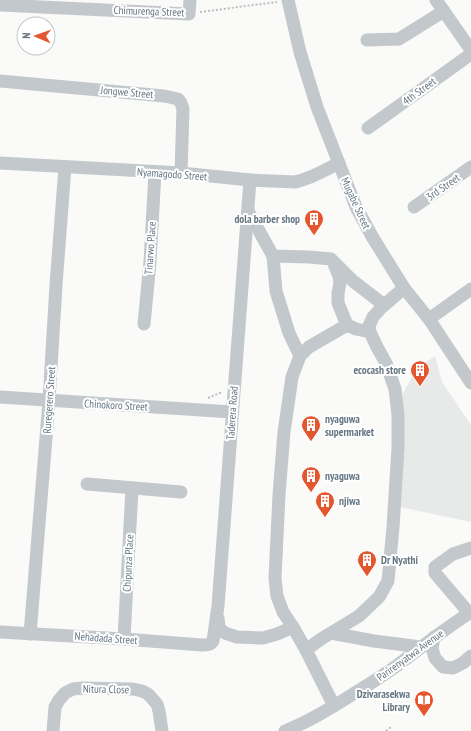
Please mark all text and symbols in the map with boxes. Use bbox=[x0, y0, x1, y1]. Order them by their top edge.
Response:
street label: Chimurenga Street bbox=[113, 3, 185, 19]
north arrow bbox=[16, 16, 56, 56]
text: N bbox=[19, 32, 33, 39]
street label: 4th Street bbox=[400, 74, 438, 108]
street label: Jongwe Street bbox=[99, 83, 154, 101]
street label: Nyamagodo Street bbox=[137, 165, 207, 183]
street label: 3rd Street bbox=[423, 170, 463, 204]
street label: Mugabe Street bbox=[338, 175, 374, 231]
building icon: dola barber shop bbox=[303, 208, 325, 236]
place label: dola barber shop bbox=[234, 212, 300, 226]
street label: Tinarwo Place bbox=[141, 221, 159, 275]
building icon: ecocash store bbox=[409, 359, 431, 387]
place label: ecocash store bbox=[353, 363, 406, 377]
street label: Ruregerero Street bbox=[40, 366, 58, 434]
street label: Taderera Road bbox=[223, 385, 241, 440]
street label: Chinokoro Street bbox=[84, 396, 148, 414]
place label: nyaguwa supermarket bbox=[325, 412, 375, 439]
building icon: nyaguwa supermarket bbox=[300, 414, 322, 442]
building icon: nyaguwa bbox=[300, 465, 322, 493]
place label: nyaguwa bbox=[325, 469, 360, 483]
building icon: njiwa bbox=[314, 490, 336, 518]
place label: njiwa bbox=[339, 494, 360, 508]
street label: Chipunza Place bbox=[120, 533, 137, 592]
building icon: Dr Nyathi bbox=[356, 549, 378, 577]
place label: Dr Nyathi bbox=[381, 553, 418, 567]
street label: Parirenyatwa Avenue bbox=[374, 626, 447, 684]
street label: Nehadada Street bbox=[74, 629, 138, 647]
street label: Nitura Close bbox=[83, 682, 130, 696]
place label: Dzivarasekwa Library bbox=[357, 687, 411, 714]
library icon: Dzivarasekwa Library bbox=[413, 689, 435, 717]

